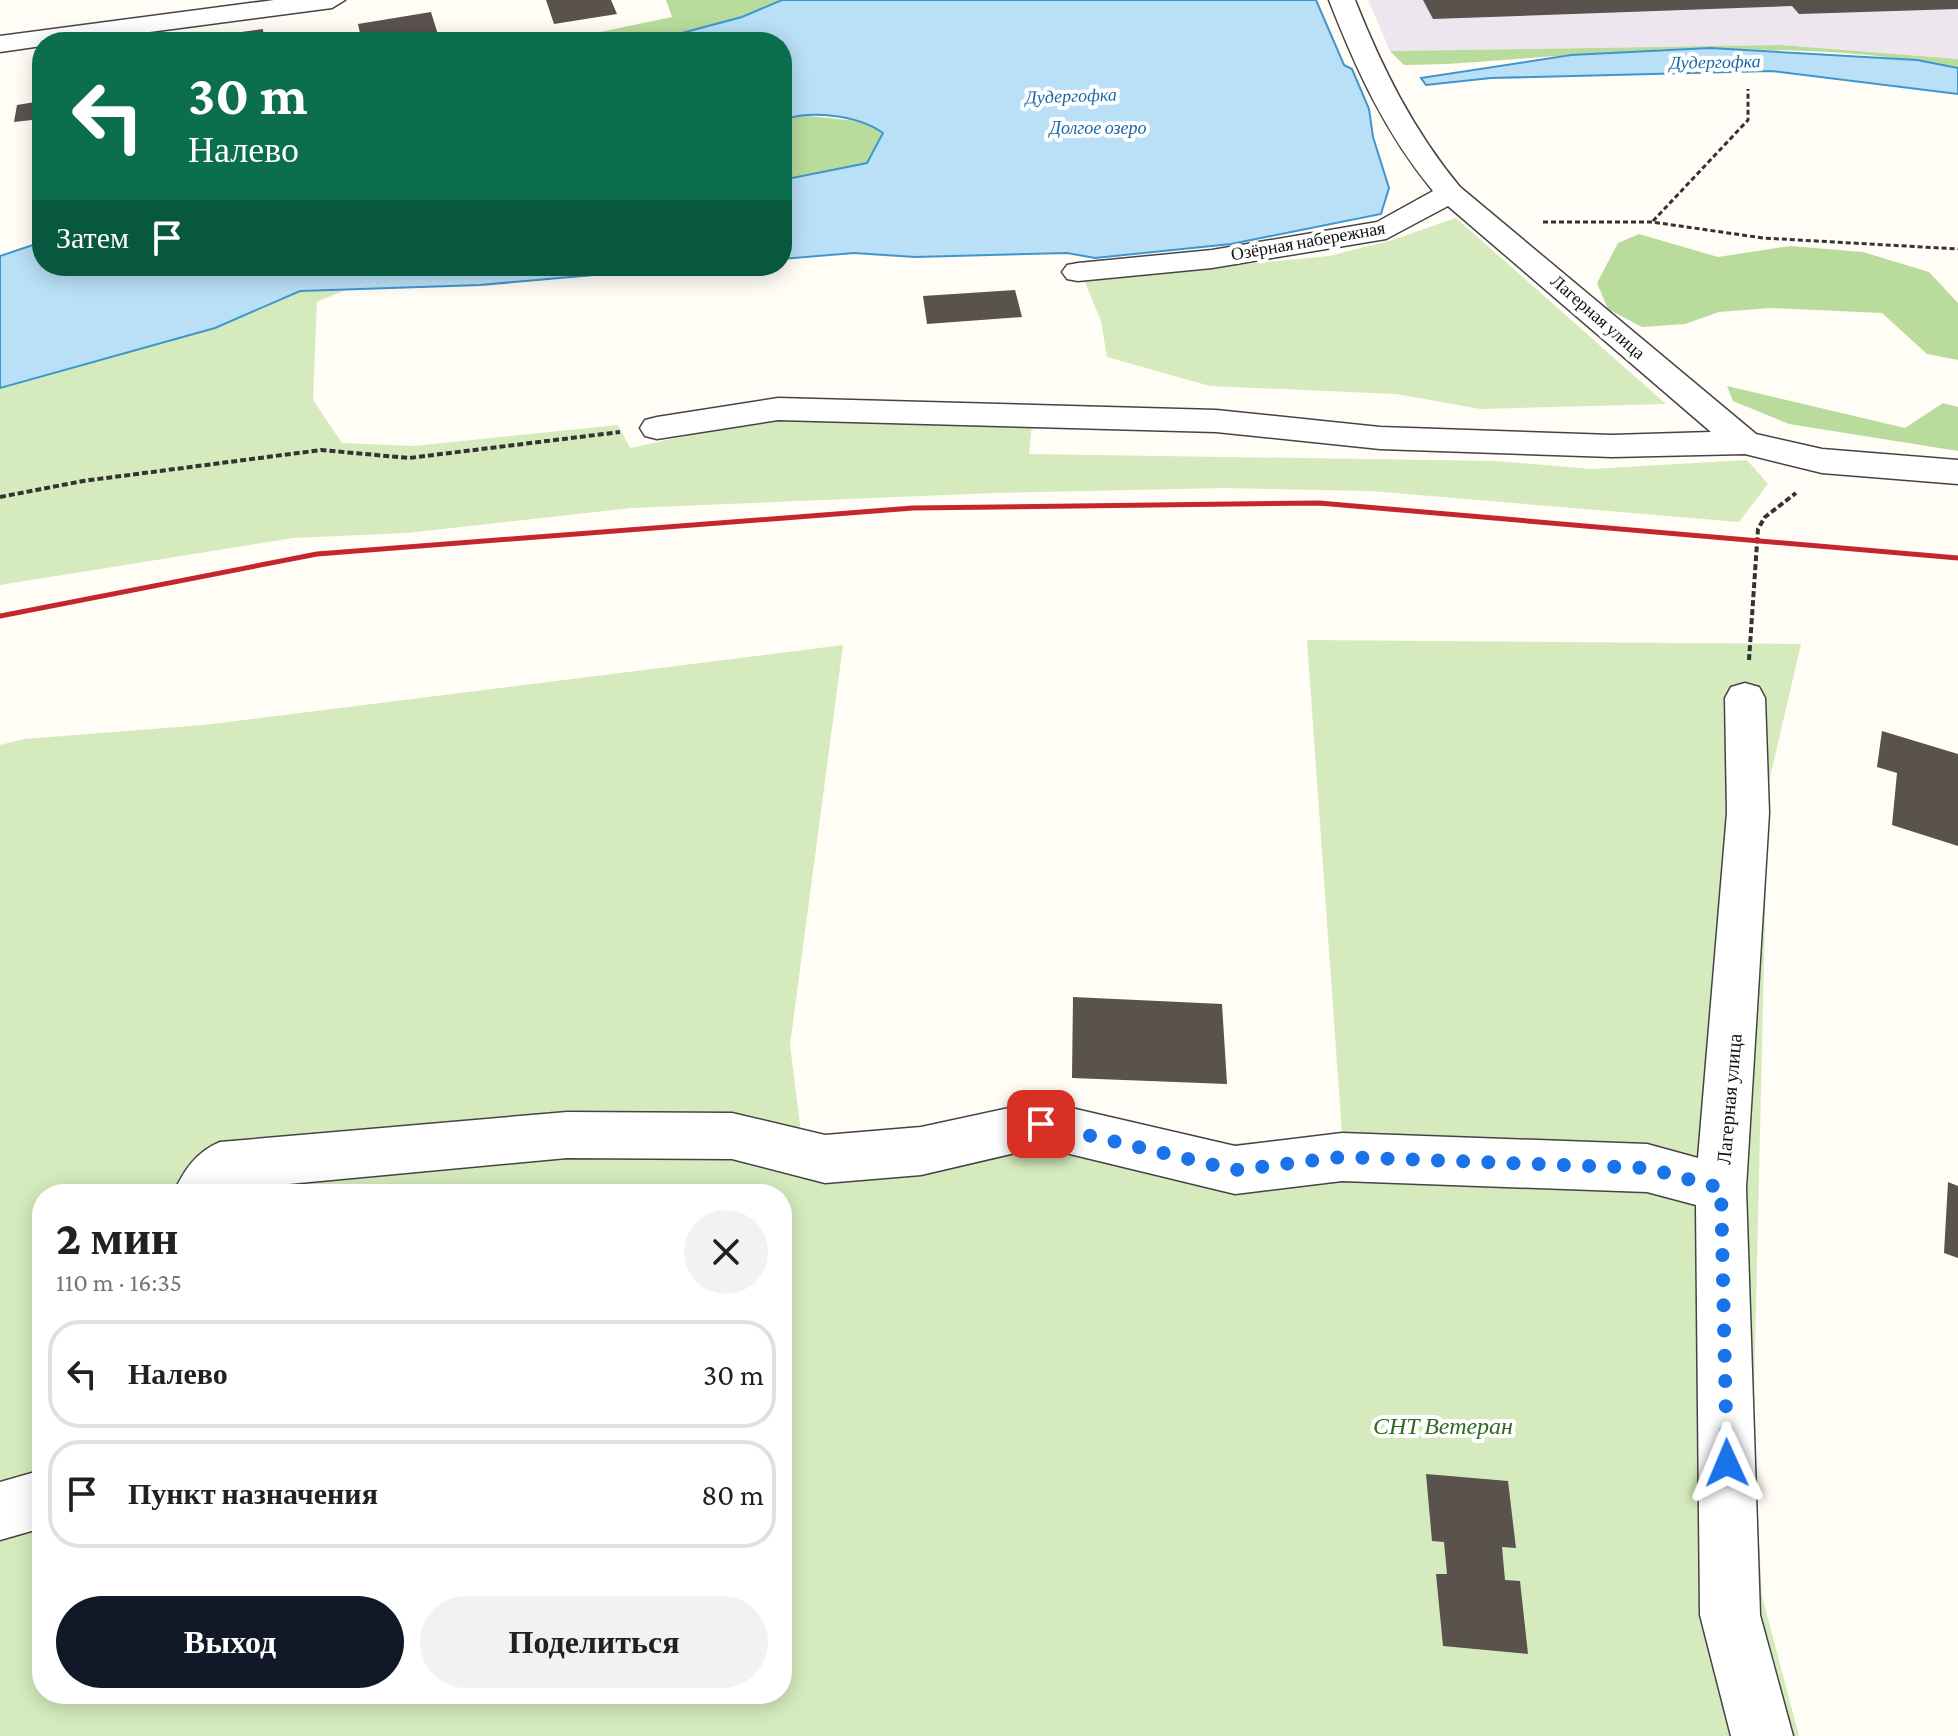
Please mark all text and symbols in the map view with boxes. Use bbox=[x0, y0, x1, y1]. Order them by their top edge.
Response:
water label: Дудергофка bbox=[1667, 51, 1761, 73]
icon: left bbox=[56, 64, 160, 168]
text: 30 m bbox=[188, 64, 308, 126]
water label: Дудергофка bbox=[1023, 84, 1117, 108]
water label: Долгое озеро bbox=[1047, 118, 1147, 138]
text: Налево bbox=[188, 130, 299, 170]
icon: arrive bbox=[145, 216, 189, 260]
street label: Озёрная набережная bbox=[1229, 218, 1387, 264]
text: Затем bbox=[56, 221, 129, 254]
street label: Лагерная улица bbox=[1547, 271, 1649, 363]
street label: Лагерная улица bbox=[1712, 1033, 1747, 1165]
pin bbox=[1007, 1090, 1075, 1158]
icon: arrive bbox=[1019, 1102, 1063, 1146]
button: close bbox=[684, 1210, 768, 1294]
text: 2 мин bbox=[56, 1211, 178, 1264]
text: 110 m · 16:35 bbox=[56, 1268, 182, 1297]
icon: left bbox=[60, 1352, 104, 1396]
text: Налево bbox=[128, 1357, 228, 1390]
text: 30 m bbox=[703, 1358, 764, 1391]
park label: СНТ Ветеран bbox=[1373, 1412, 1513, 1439]
position arrow bbox=[1685, 1421, 1769, 1505]
icon: arrive bbox=[60, 1472, 104, 1516]
text: Пункт назначения bbox=[128, 1477, 378, 1510]
text: 80 m bbox=[701, 1478, 764, 1511]
button: Выход bbox=[56, 1596, 404, 1688]
button: Поделиться bbox=[420, 1596, 768, 1688]

